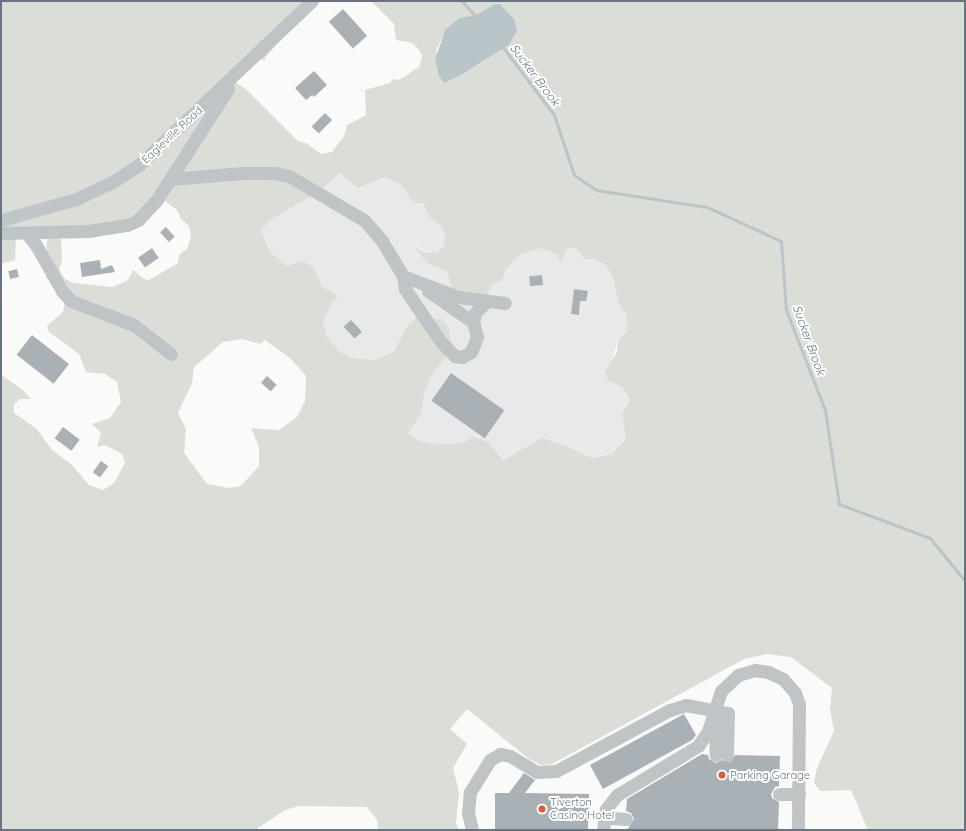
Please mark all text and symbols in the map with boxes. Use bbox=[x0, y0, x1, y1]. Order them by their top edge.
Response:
water label: Sucker Brook bbox=[507, 41, 563, 109]
street label: Eagleville Road bbox=[139, 104, 205, 166]
water label: Sucker Brook bbox=[790, 303, 828, 377]
place label: Parking Garage bbox=[730, 768, 810, 782]
marker: Parking Garage bbox=[717, 770, 727, 780]
place label: Tiverton Casino Hotel bbox=[550, 796, 614, 822]
marker: Tiverton Casino Hotel bbox=[537, 804, 547, 814]

